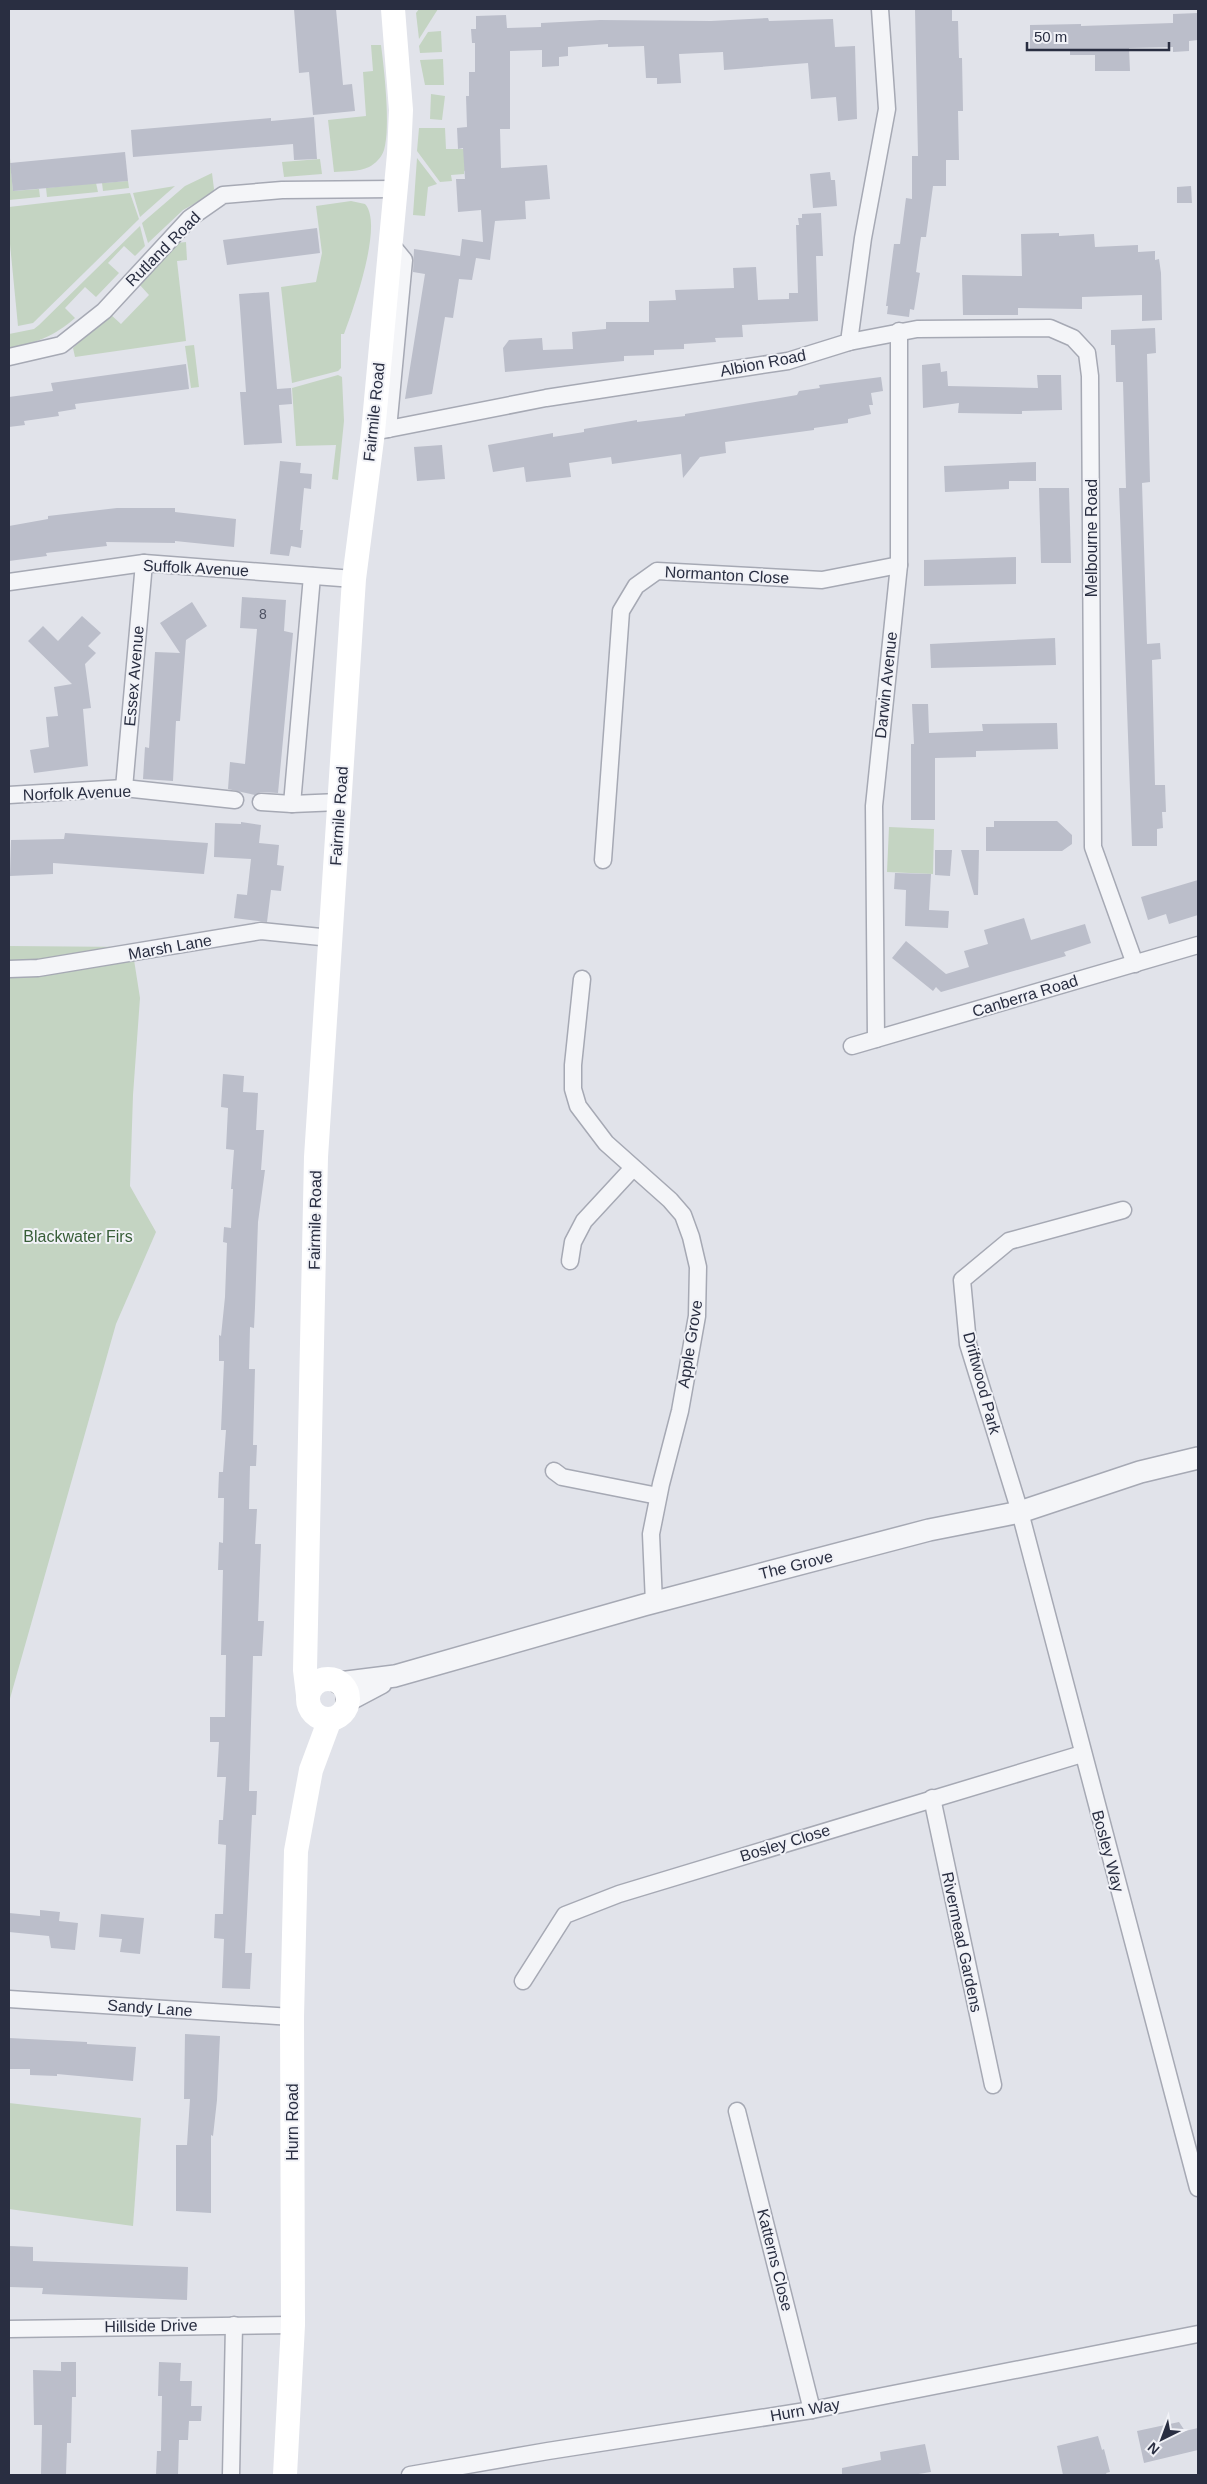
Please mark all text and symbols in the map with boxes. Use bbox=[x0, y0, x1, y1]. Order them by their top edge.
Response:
scale bar bbox=[1027, 20, 1170, 52]
text: 50 m bbox=[1034, 28, 1067, 45]
street label: Rutland Road bbox=[122, 208, 204, 290]
street label: Albion Road bbox=[719, 346, 807, 380]
street label: Fairmile Road bbox=[360, 362, 388, 462]
street label: Melbourne Road bbox=[1083, 479, 1100, 597]
street label: Suffolk Avenue bbox=[143, 557, 250, 579]
street label: Normanton Close bbox=[664, 563, 790, 587]
house number: 8 bbox=[259, 606, 267, 622]
street label: Essex Avenue bbox=[121, 625, 147, 727]
street label: Darwin Avenue bbox=[872, 631, 900, 739]
street label: Fairmile Road bbox=[327, 766, 351, 866]
street label: Norfolk Avenue bbox=[23, 783, 131, 803]
street label: Marsh Lane bbox=[127, 931, 213, 963]
street label: Canberra Road bbox=[970, 972, 1080, 1020]
street label: Fairmile Road bbox=[306, 1170, 324, 1270]
park label: Blackwater Firs bbox=[23, 1228, 133, 1245]
street label: Apple Grove bbox=[675, 1299, 705, 1389]
street label: Driftwood Park bbox=[960, 1330, 1004, 1437]
street label: The Grove bbox=[757, 1548, 835, 1582]
street label: Bosley Way bbox=[1089, 1808, 1127, 1894]
street label: Bosley Close bbox=[738, 1821, 832, 1865]
street label: Rivermead Gardens bbox=[939, 1870, 985, 2014]
street label: Sandy Lane bbox=[107, 1997, 193, 2019]
street label: Hurn Road bbox=[284, 2083, 301, 2161]
street label: Katterns Close bbox=[754, 2207, 796, 2313]
street label: Hillside Drive bbox=[104, 2317, 198, 2335]
street label: Hurn Way bbox=[769, 2396, 841, 2424]
north arrow bbox=[1137, 2414, 1187, 2464]
text: N bbox=[1144, 2439, 1162, 2458]

